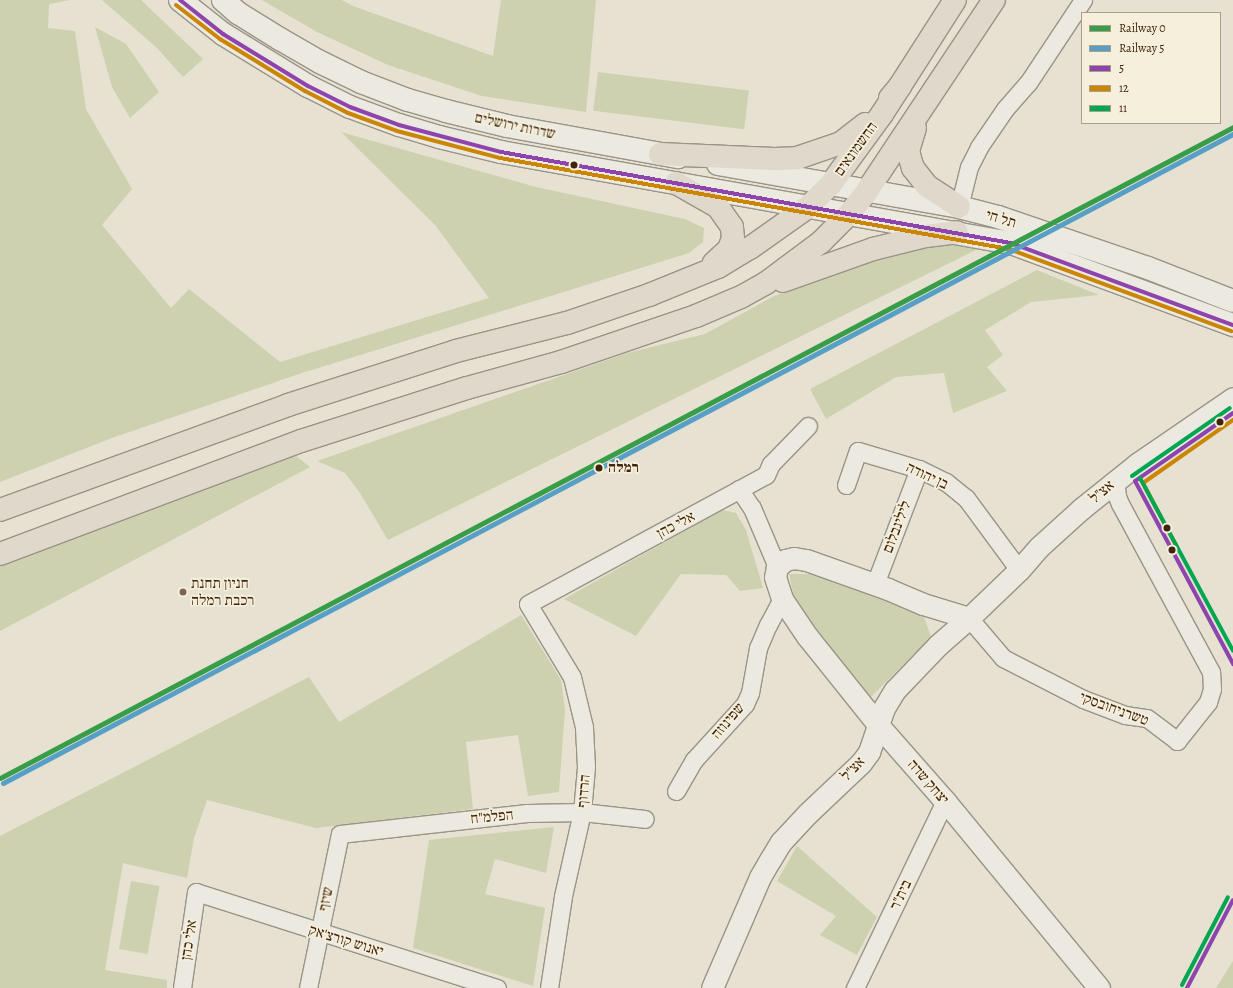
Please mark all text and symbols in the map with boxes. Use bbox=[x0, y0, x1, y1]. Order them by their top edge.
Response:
legend bbox=[1081, 12, 1221, 124]
text: Railway 0 bbox=[1119, 20, 1166, 36]
text: Railway 5 bbox=[1119, 40, 1165, 56]
text: 5 bbox=[1119, 60, 1124, 76]
text: 12 bbox=[1119, 80, 1129, 96]
text: 11 bbox=[1119, 100, 1127, 116]
street label: שדרות ירושלים bbox=[473, 109, 557, 143]
street label: החשמונאים bbox=[830, 118, 882, 180]
unlabelled marker bbox=[569, 160, 579, 170]
street label: תל חי bbox=[984, 206, 1018, 232]
unlabelled marker bbox=[1215, 417, 1225, 427]
street label: בן יהודה bbox=[903, 458, 951, 494]
place label: רמלה bbox=[608, 459, 639, 477]
marker: רמלה bbox=[592, 461, 606, 475]
street label: אצ"ל bbox=[1086, 476, 1118, 508]
street label: לילינבלום bbox=[879, 498, 915, 556]
street label: אלי כהן bbox=[654, 507, 698, 543]
unlabelled marker bbox=[1162, 523, 1172, 533]
unlabelled marker bbox=[1167, 545, 1177, 555]
place label: חניון תחנת רכבת רמלה bbox=[191, 574, 254, 609]
marker: חניון תחנת רכבת רמלה bbox=[178, 587, 188, 597]
street label: טשרניחובסקי bbox=[1077, 688, 1151, 730]
street label: שפינוזה bbox=[708, 699, 748, 743]
street label: אצ"ל bbox=[837, 753, 869, 785]
street label: יצחק שדה bbox=[904, 756, 952, 808]
street label: הרדוף bbox=[574, 774, 594, 808]
street label: הפלמ"ח bbox=[469, 806, 515, 828]
street label: בית"ר bbox=[886, 877, 916, 913]
street label: שיזף bbox=[315, 885, 337, 913]
street label: אלי כהן bbox=[177, 918, 201, 962]
street label: יאנוש קורצ'אק bbox=[306, 921, 386, 961]

